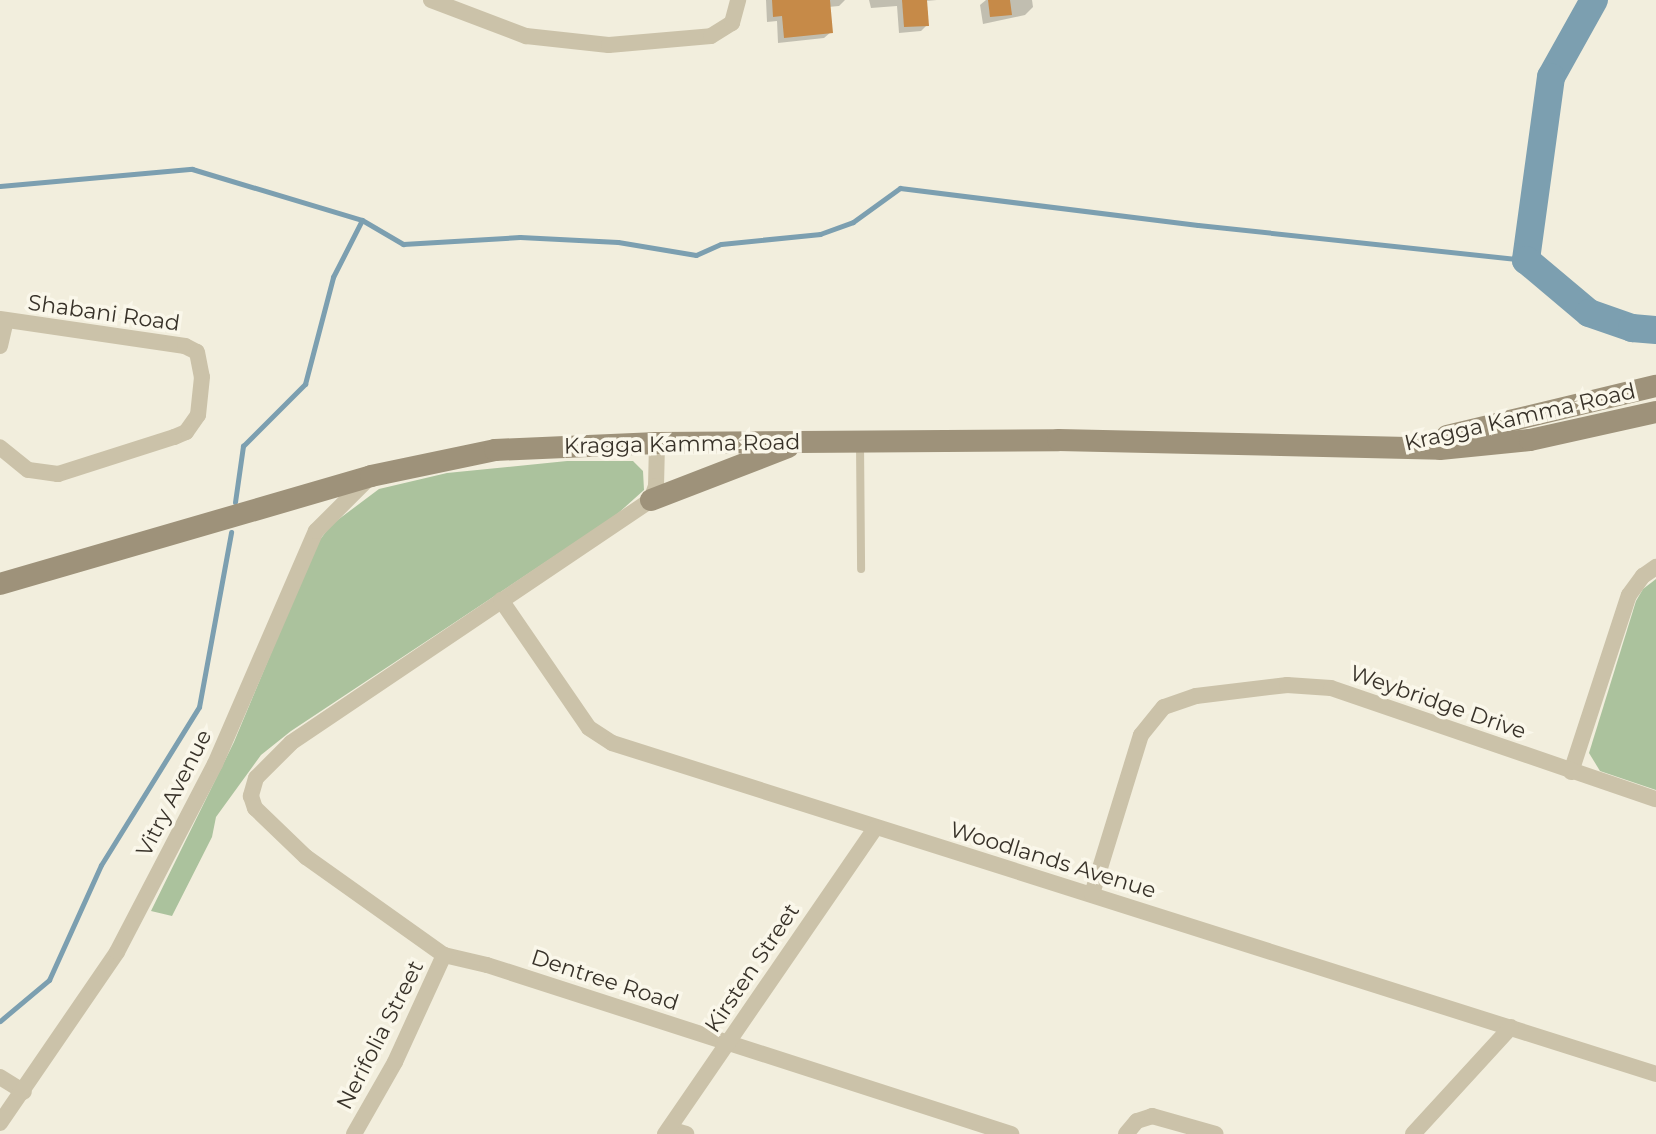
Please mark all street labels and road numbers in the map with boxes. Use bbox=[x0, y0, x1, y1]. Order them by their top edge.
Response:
street label: Shabani Road bbox=[26, 289, 182, 337]
street label: Kragga Kamma Road bbox=[1402, 378, 1638, 456]
street label: Kragga Kamma Road bbox=[564, 429, 800, 459]
street label: Weybridge Drive bbox=[1347, 659, 1529, 745]
street label: Vitry Avenue bbox=[131, 725, 217, 861]
street label: Woodlands Avenue bbox=[947, 816, 1159, 904]
street label: Kirsten Street bbox=[699, 898, 805, 1038]
street label: Dentree Road bbox=[528, 944, 682, 1016]
street label: Nerifolia Street bbox=[331, 956, 429, 1114]

